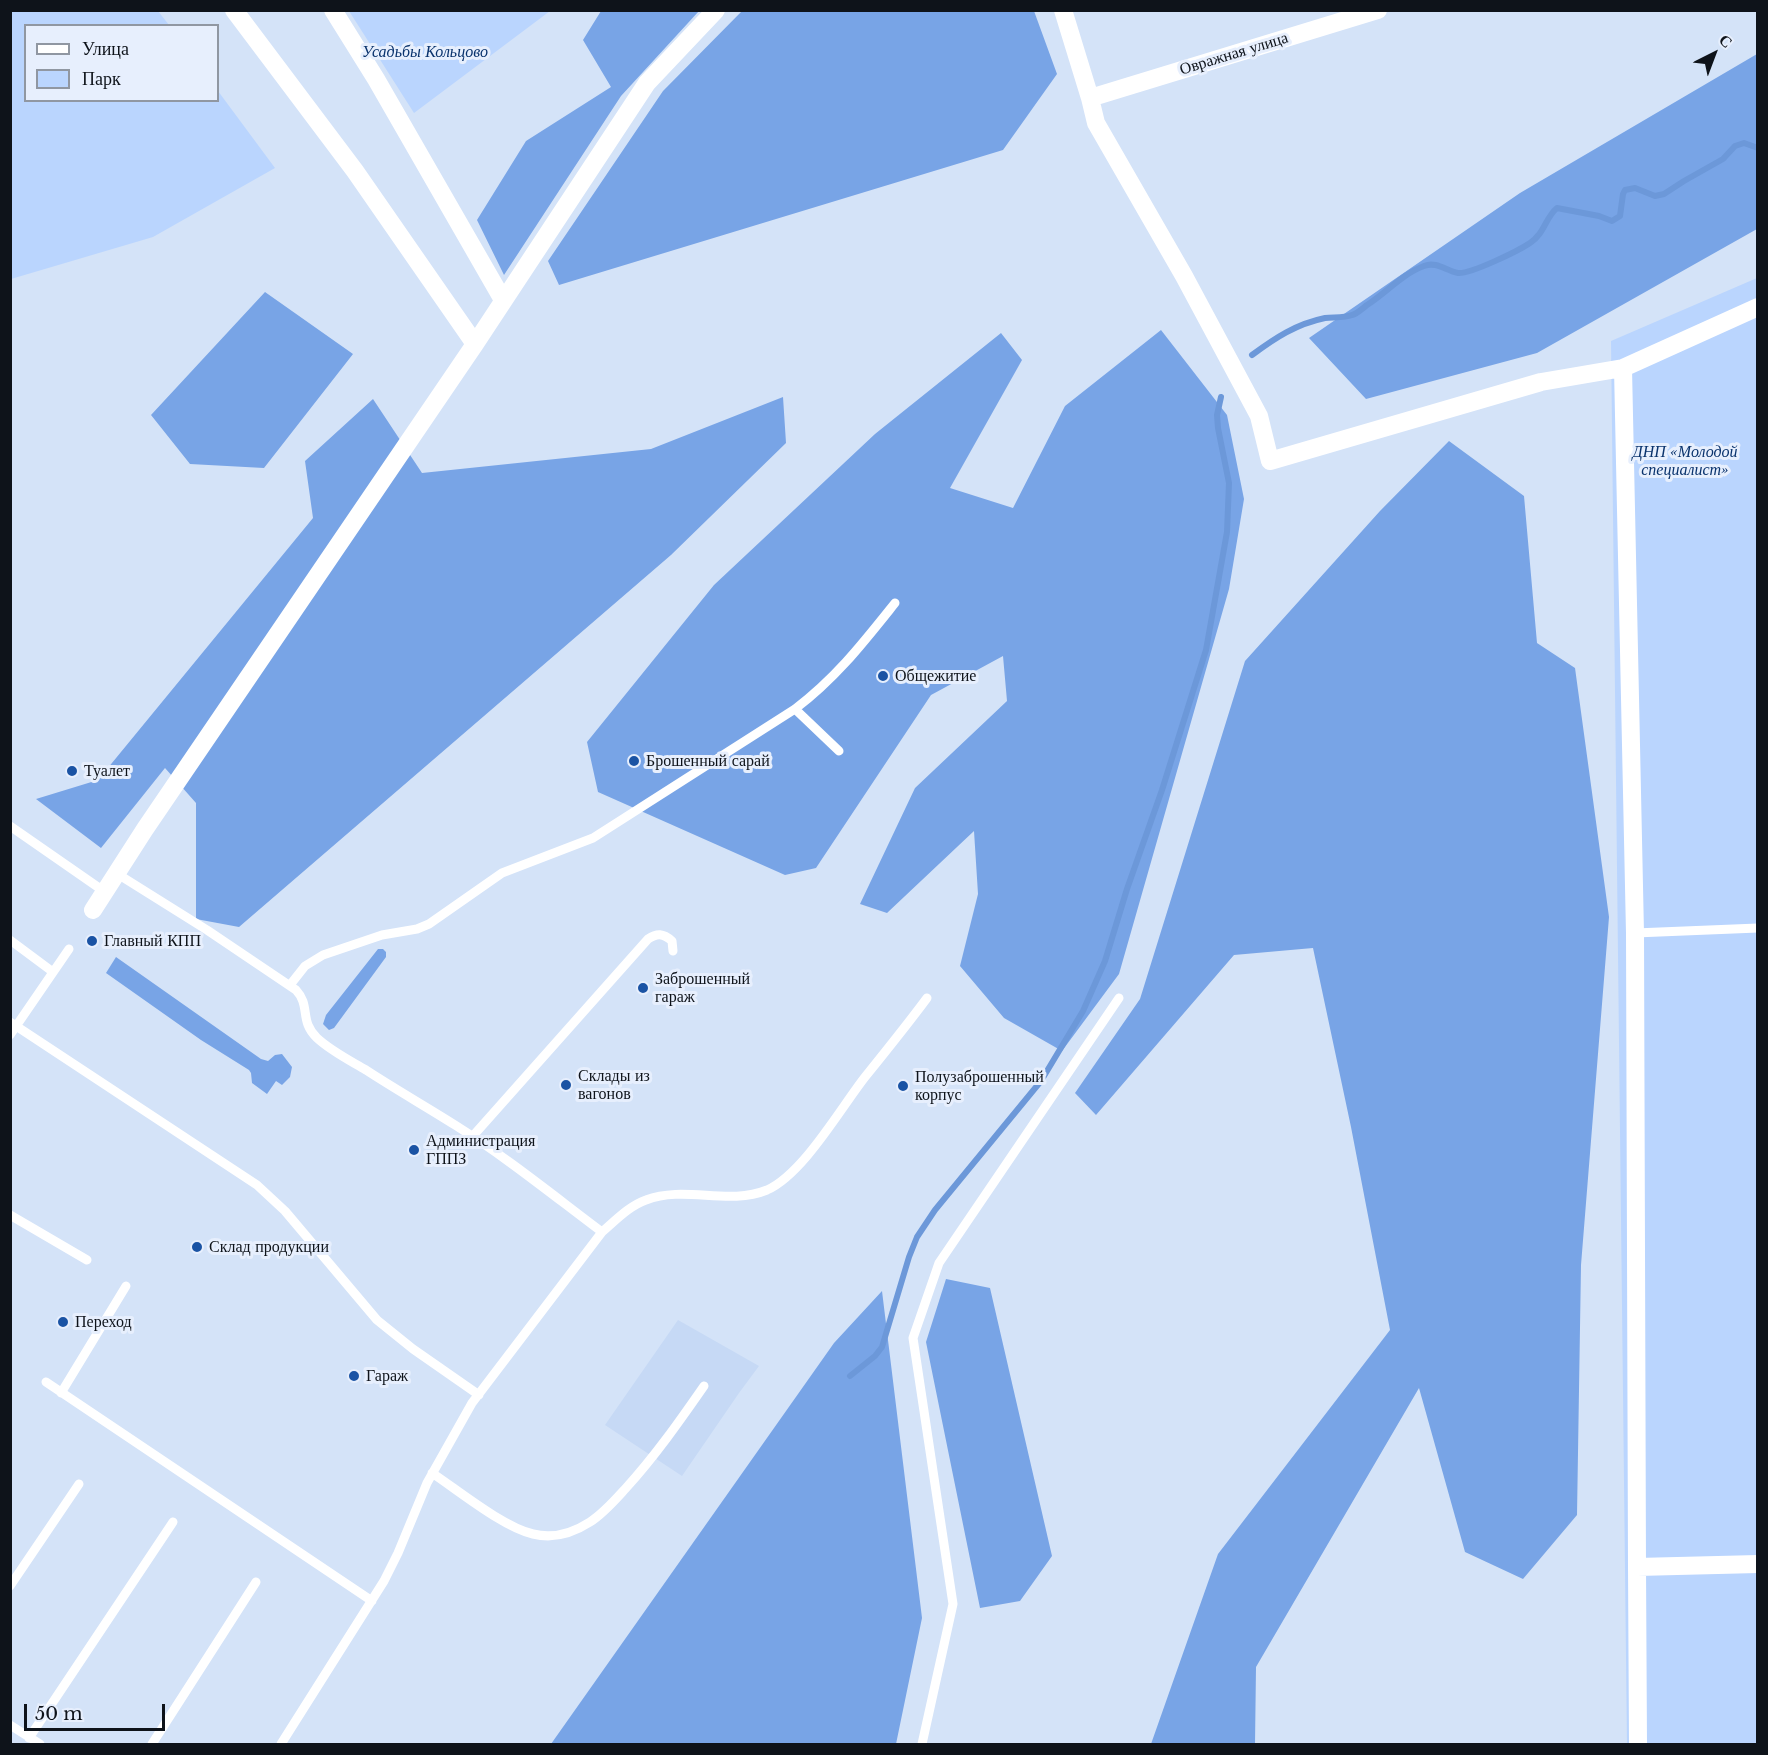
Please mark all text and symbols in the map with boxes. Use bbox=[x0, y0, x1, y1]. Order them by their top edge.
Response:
legend bbox=[24, 24, 219, 102]
north arrow bbox=[1684, 24, 1744, 84]
street label: Овражная улица bbox=[1177, 28, 1291, 80]
text: С bbox=[1715, 29, 1737, 52]
text: Улица bbox=[82, 38, 129, 60]
park label: Усадьбы Кольцово bbox=[362, 42, 488, 62]
text: Парк bbox=[82, 68, 121, 90]
park label: ДНП «Молодой специалист» bbox=[1632, 442, 1738, 480]
place label: Общежитие bbox=[895, 666, 976, 686]
marker: Общежитие bbox=[876, 669, 890, 683]
place label: Брошенный сарай bbox=[646, 751, 770, 771]
marker: Брошенный сарай bbox=[627, 754, 641, 768]
place label: Туалет bbox=[84, 761, 130, 781]
marker: Туалет bbox=[65, 764, 79, 778]
place label: Главный КПП bbox=[104, 931, 201, 951]
marker: Главный КПП bbox=[85, 934, 99, 948]
place label: Заброшенный гараж bbox=[655, 969, 750, 1007]
marker: Заброшенный гараж bbox=[636, 981, 650, 995]
place label: Склады из вагонов bbox=[578, 1066, 650, 1104]
place label: Полузаброшенный корпус bbox=[915, 1067, 1044, 1105]
marker: Склады из вагонов bbox=[559, 1078, 573, 1092]
marker: Полузаброшенный корпус bbox=[896, 1079, 910, 1093]
place label: Администрация ГППЗ bbox=[426, 1131, 535, 1169]
marker: Администрация ГППЗ bbox=[407, 1143, 421, 1157]
place label: Склад продукции bbox=[209, 1237, 329, 1257]
marker: Склад продукции bbox=[190, 1240, 204, 1254]
place label: Переход bbox=[75, 1312, 132, 1332]
marker: Переход bbox=[56, 1315, 70, 1329]
place label: Гараж bbox=[366, 1366, 408, 1386]
marker: Гараж bbox=[347, 1369, 361, 1383]
scale bar bbox=[27, 1692, 168, 1730]
text: 50 m bbox=[35, 1703, 83, 1725]

